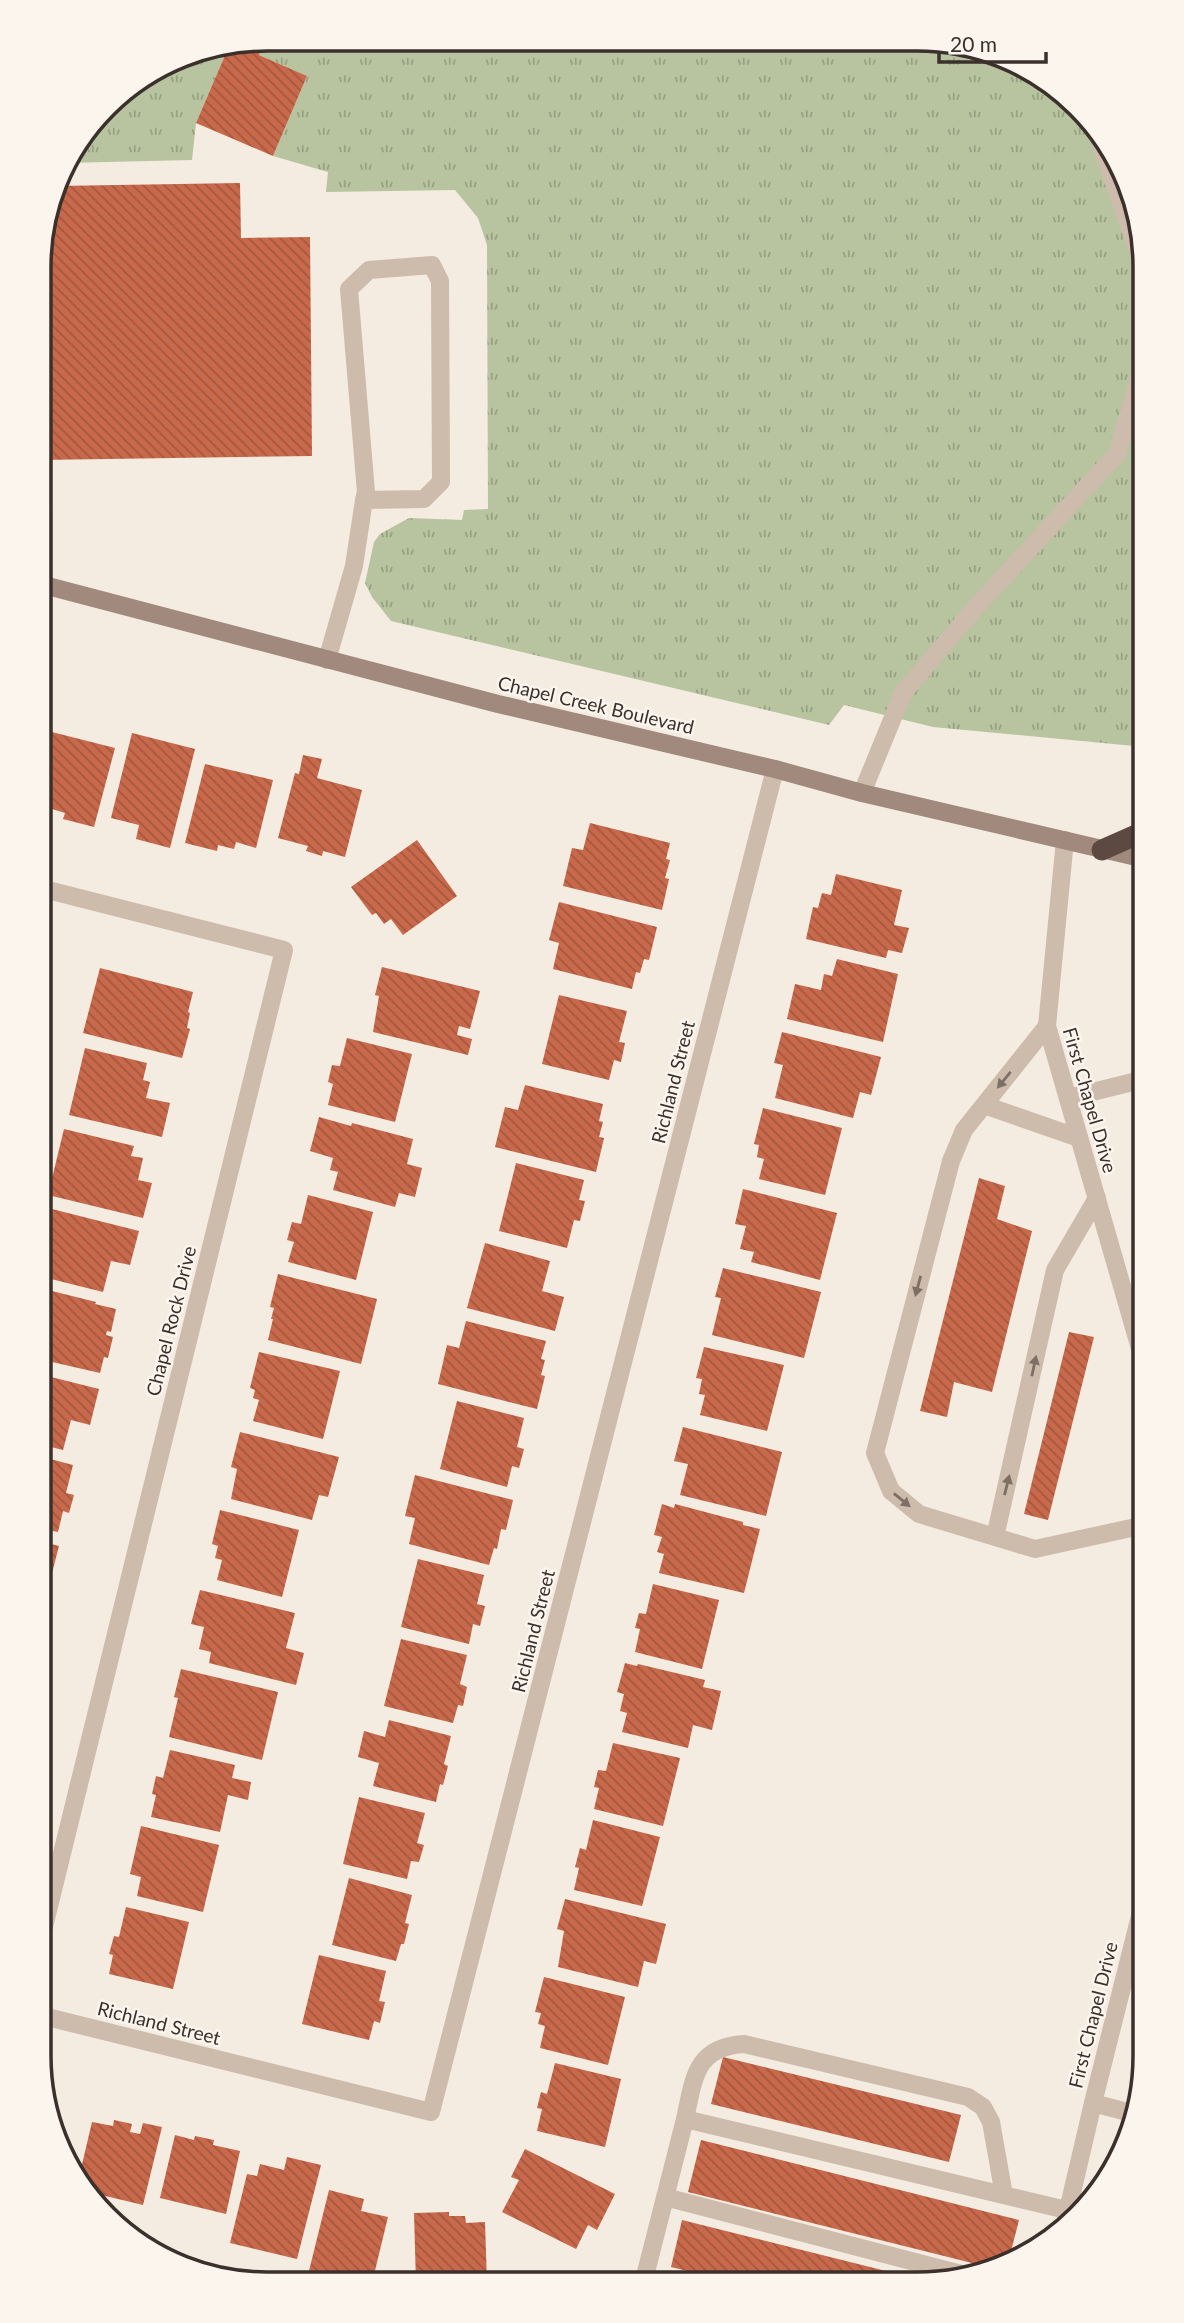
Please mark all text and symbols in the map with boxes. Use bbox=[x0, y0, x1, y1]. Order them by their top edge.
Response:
scale bar bbox=[939, 21, 1046, 65]
text: 20 m bbox=[950, 31, 997, 56]
street label: Chapel Creek Boulevard bbox=[496, 671, 696, 738]
street label: Richland Street bbox=[646, 1018, 699, 1146]
street label: First Chapel Drive bbox=[1059, 1025, 1122, 1175]
one-way arrow bbox=[997, 1071, 1012, 1088]
street label: Chapel Rock Drive bbox=[141, 1244, 200, 1398]
one-way arrow bbox=[912, 1276, 923, 1298]
one-way arrow bbox=[1029, 1355, 1040, 1377]
one-way arrow bbox=[1002, 1474, 1013, 1496]
one-way arrow bbox=[893, 1492, 910, 1507]
street label: Richland Street bbox=[506, 1567, 559, 1695]
street label: First Chapel Drive bbox=[1063, 1939, 1122, 2090]
street label: Richland Street bbox=[95, 1996, 223, 2049]

